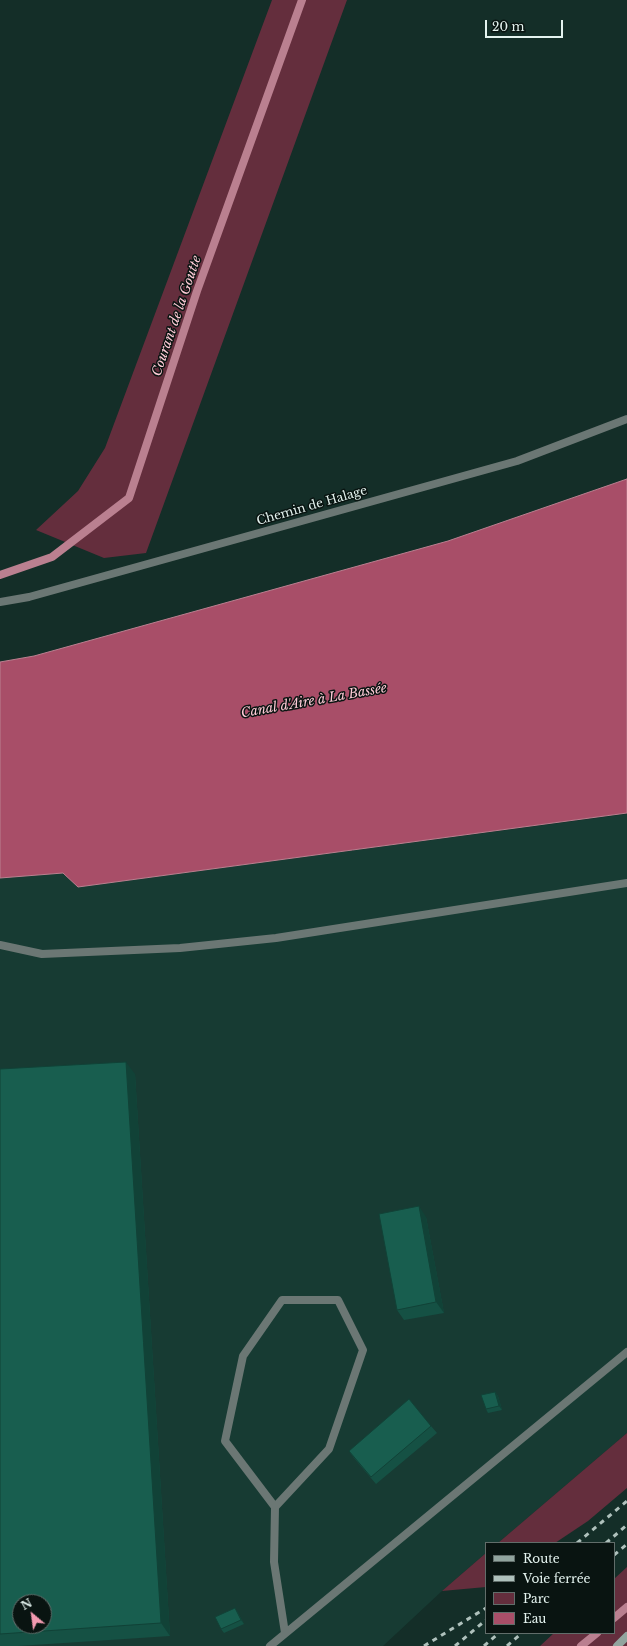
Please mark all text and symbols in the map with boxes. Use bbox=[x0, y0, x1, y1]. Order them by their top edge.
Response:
scale bar bbox=[487, 12, 565, 38]
text: 20 m bbox=[492, 19, 524, 34]
water label: Courant de la Goutte bbox=[149, 254, 205, 378]
street label: Chemin de Halage bbox=[255, 483, 369, 529]
water label: Canal d'Aire à La Bassée bbox=[240, 680, 388, 722]
legend bbox=[485, 1542, 615, 1634]
text: Route bbox=[523, 1551, 560, 1566]
text: Voie ferrée bbox=[523, 1571, 590, 1586]
text: Parc bbox=[523, 1591, 550, 1606]
north arrow bbox=[12, 1594, 52, 1634]
text: N bbox=[19, 1596, 35, 1613]
text: Eau bbox=[523, 1611, 546, 1626]

